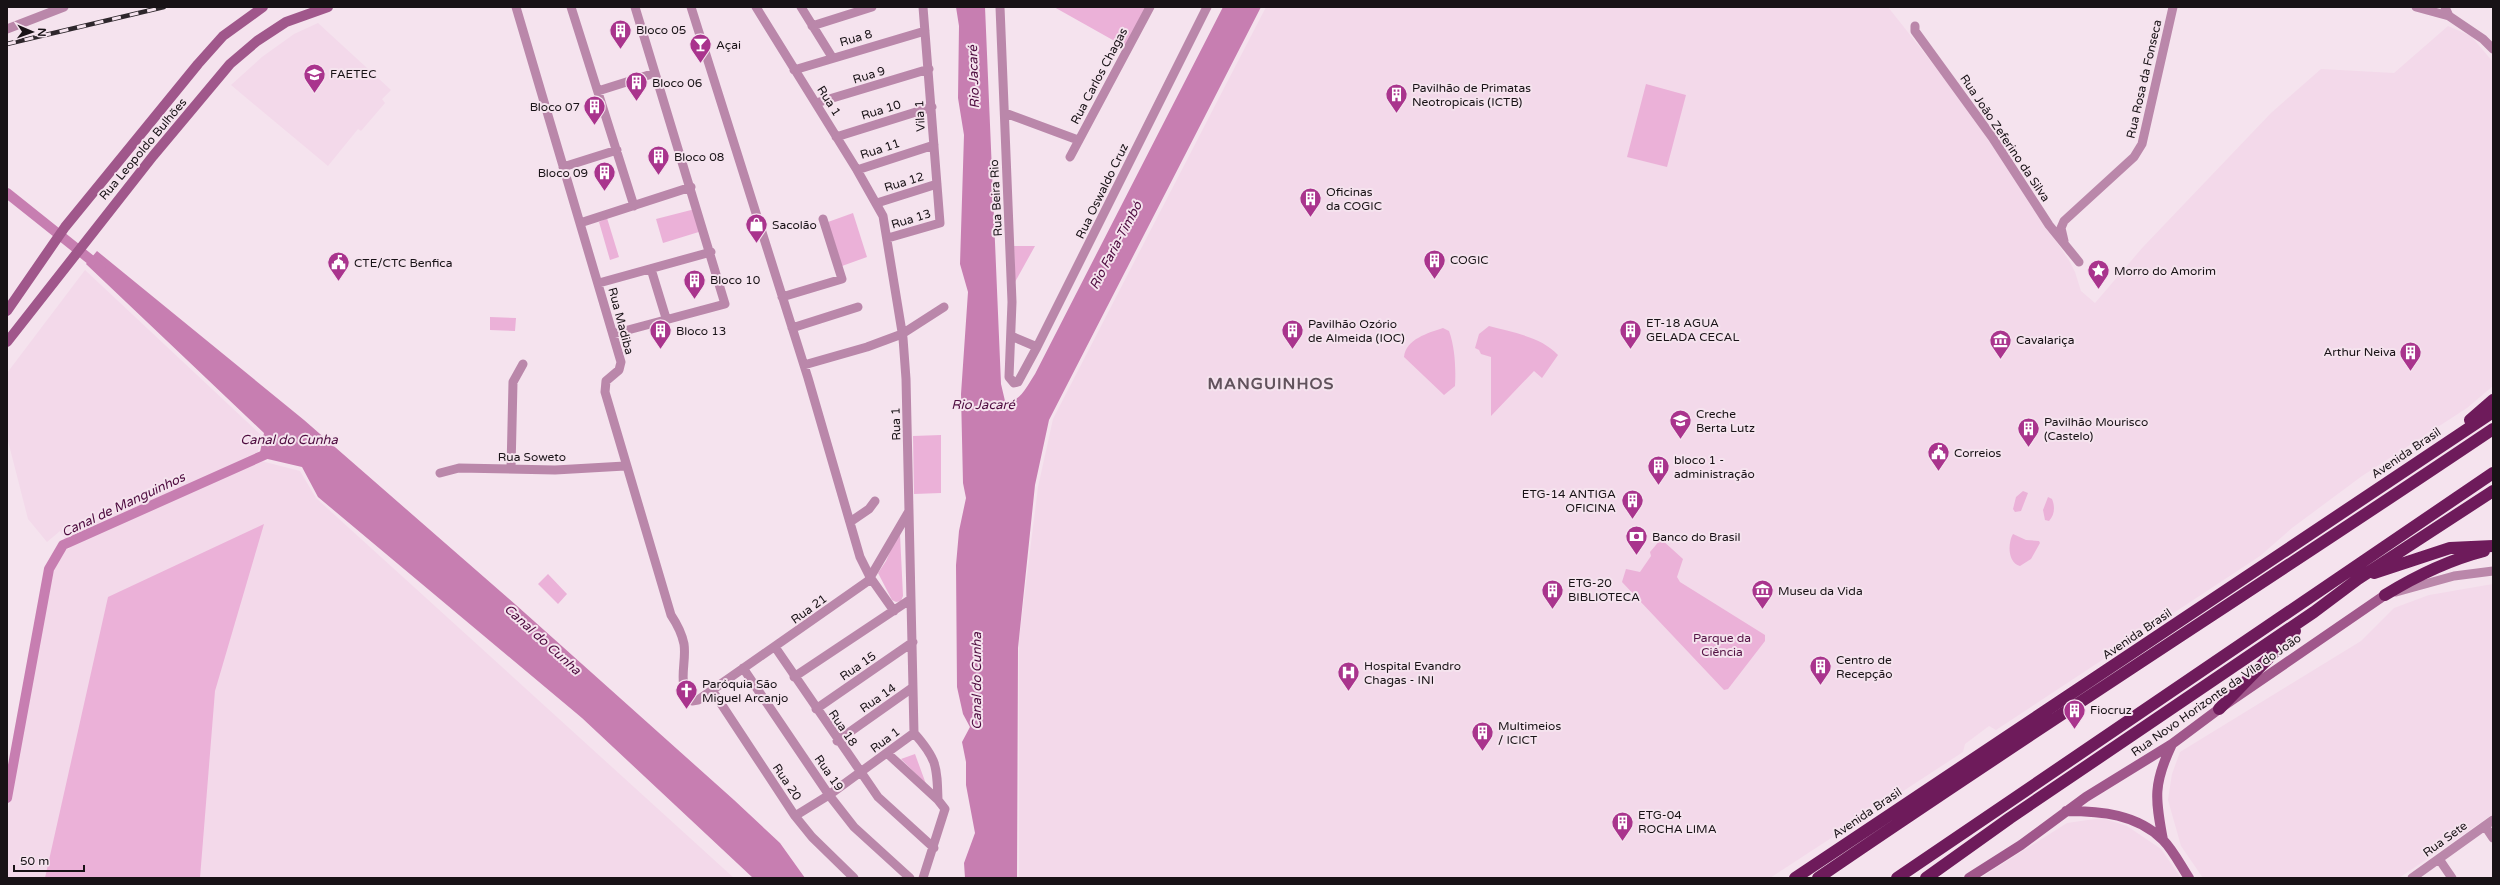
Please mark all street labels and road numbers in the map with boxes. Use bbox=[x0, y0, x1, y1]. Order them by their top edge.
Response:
street label: Rua Rosa da Fonseca bbox=[2123, 18, 2165, 140]
street label: Rua Carlos Chagas bbox=[1068, 25, 1130, 127]
street label: Rua 8 bbox=[838, 27, 874, 49]
street label: Rua 9 bbox=[851, 63, 887, 87]
street label: Rua João Zeferino da Silva bbox=[1957, 72, 2053, 204]
street label: Rua 1 bbox=[814, 83, 844, 119]
street label: Rua Leopoldo Bulhões bbox=[96, 95, 190, 203]
street label: Rua 10 bbox=[859, 97, 903, 123]
street label: Vila 1 bbox=[912, 100, 928, 132]
street label: Rua 11 bbox=[858, 136, 902, 162]
street label: Rua Oswaldo Cruz bbox=[1073, 141, 1131, 241]
street label: Rua Beira Rio bbox=[987, 159, 1005, 237]
street label: Rua 12 bbox=[882, 169, 926, 195]
street label: Rua 13 bbox=[889, 206, 933, 232]
street label: Rua Madiba bbox=[605, 286, 637, 356]
street label: Rua 1 bbox=[888, 407, 904, 441]
street label: Avenida Brasil bbox=[2369, 425, 2443, 481]
street label: Rua Soweto bbox=[498, 450, 566, 464]
street label: Rua 21 bbox=[788, 591, 830, 627]
street label: Avenida Brasil bbox=[2100, 606, 2174, 662]
street label: Rua Novo Horizonte da Vila do João bbox=[2128, 631, 2304, 759]
street label: Rua 15 bbox=[837, 649, 879, 683]
street label: Rua 14 bbox=[857, 680, 899, 715]
street label: Rua 18 bbox=[826, 707, 860, 749]
street label: Rua 1 bbox=[868, 724, 902, 756]
street label: Rua 19 bbox=[812, 752, 846, 794]
street label: Rua 20 bbox=[770, 761, 804, 803]
street label: Avenida Brasil bbox=[1830, 785, 1904, 841]
street label: Rua Sete bbox=[2420, 818, 2470, 860]

